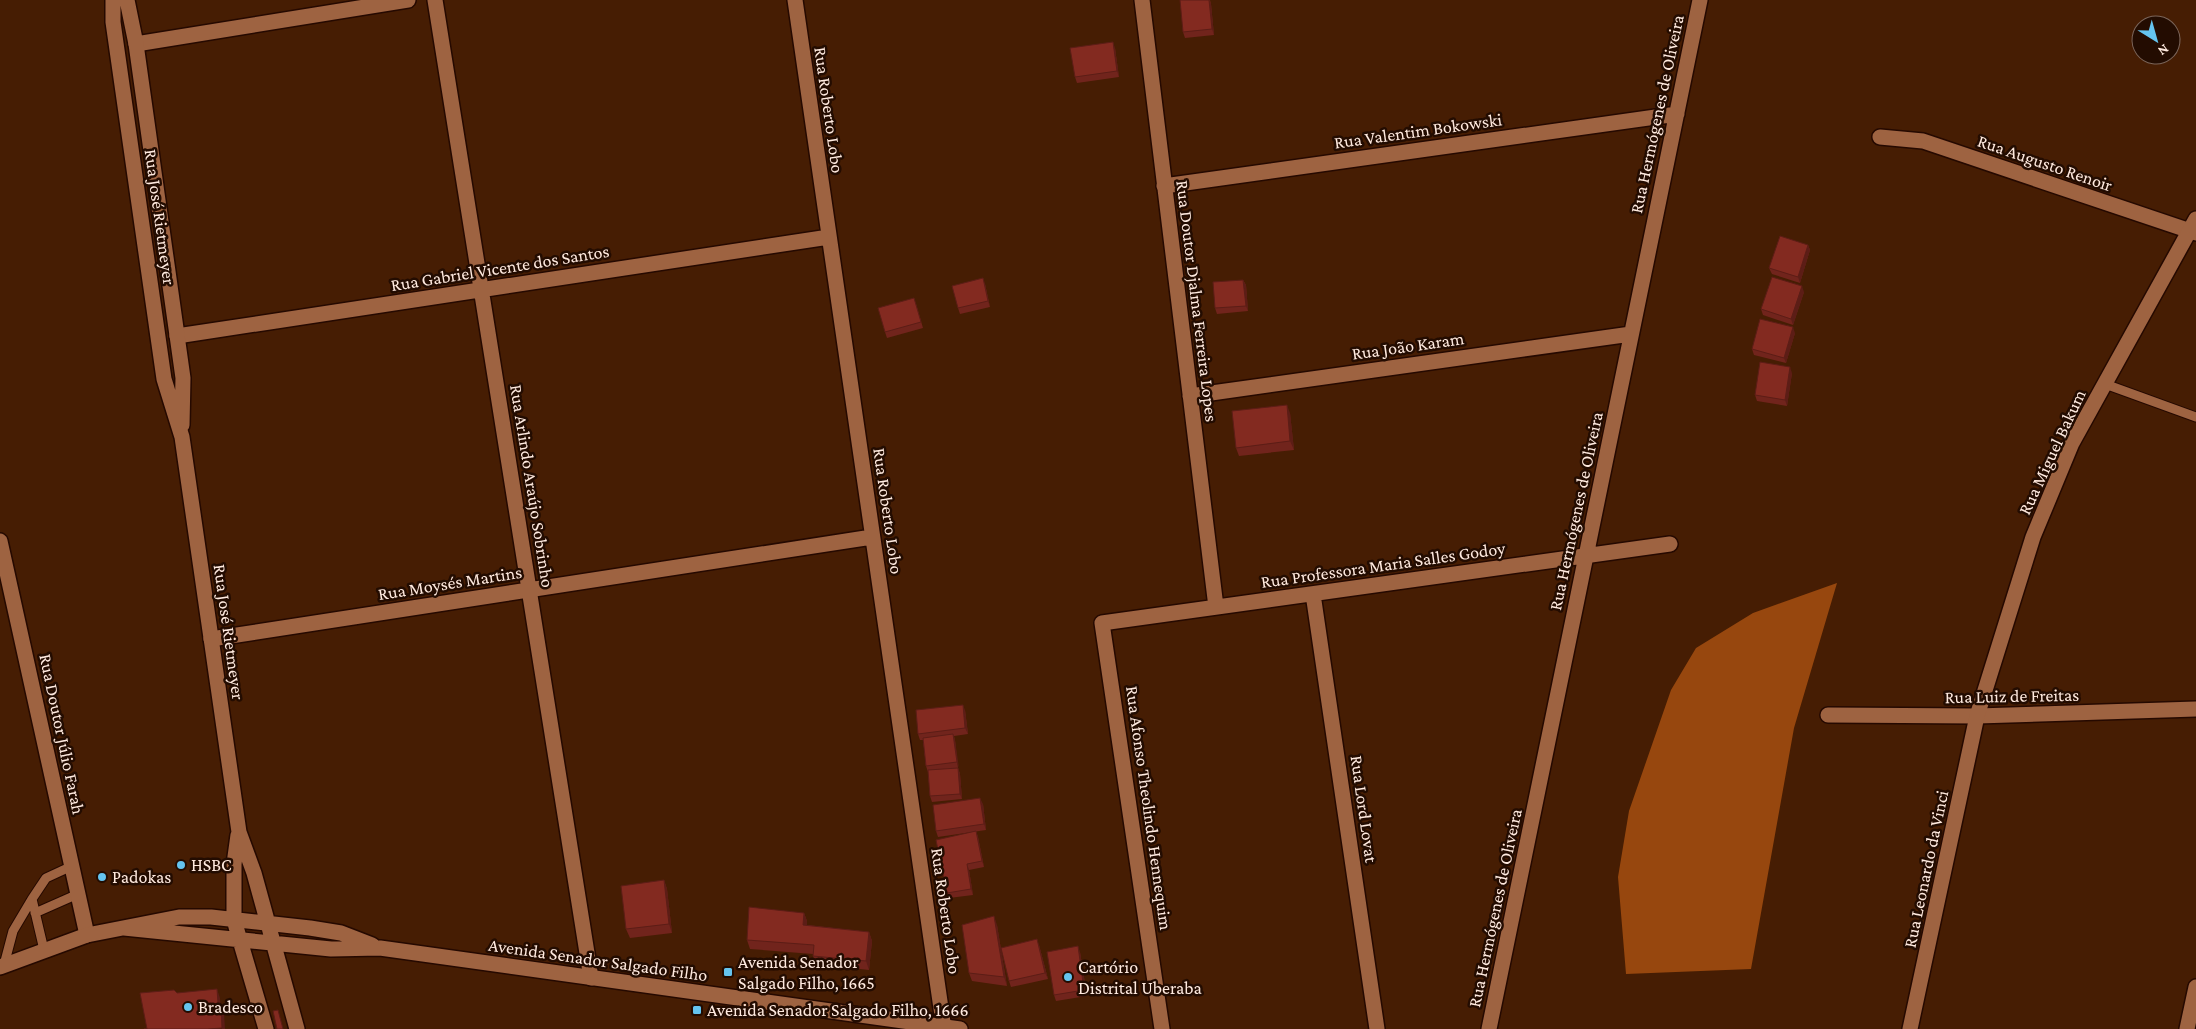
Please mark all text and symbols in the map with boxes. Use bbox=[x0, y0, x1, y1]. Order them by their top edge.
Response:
street label: Rua Hermógenes de Oliveira bbox=[1626, 13, 1688, 215]
north arrow bbox=[2131, 15, 2181, 65]
text: N bbox=[2155, 41, 2172, 60]
street label: Rua Roberto Lobo bbox=[810, 45, 848, 175]
street label: Rua Valentim Bokowski bbox=[1333, 109, 1503, 153]
street label: Rua Augusto Renoir bbox=[1975, 131, 2116, 196]
street label: Rua José Rietmeyer bbox=[141, 148, 180, 287]
street label: Rua Doutor Djalma Ferreira Lopes bbox=[1171, 179, 1222, 423]
street label: Rua Gabriel Vicente dos Santos bbox=[389, 241, 611, 295]
street label: Rua João Karam bbox=[1351, 328, 1466, 364]
street label: Rua Arlindo Araújo Sobrinho bbox=[505, 383, 558, 589]
street label: Rua Miguel Bakum bbox=[2014, 386, 2090, 518]
street label: Rua Hermógenes de Oliveira bbox=[1545, 410, 1607, 612]
street label: Rua Roberto Lobo bbox=[869, 446, 907, 576]
street label: Rua Professora Maria Salles Godoy bbox=[1260, 538, 1507, 592]
street label: Rua Moysés Martins bbox=[377, 562, 523, 604]
street label: Rua José Rietmeyer bbox=[210, 563, 249, 702]
street label: Rua Doutor Júlio Farah bbox=[35, 652, 89, 816]
street label: Rua Afonso Theolindo Hennequim bbox=[1122, 685, 1176, 932]
street label: Rua Luiz de Freitas bbox=[1945, 685, 2079, 707]
street label: Rua Lord Lovat bbox=[1347, 754, 1382, 865]
street label: Rua Leonardo da Vinci bbox=[1900, 788, 1953, 950]
street label: Rua Hermógenes de Oliveira bbox=[1464, 807, 1526, 1009]
street label: Rua Roberto Lobo bbox=[927, 846, 965, 976]
place label: HSBC bbox=[191, 855, 232, 875]
marker: HSBC bbox=[175, 859, 187, 871]
place label: Padokas bbox=[112, 867, 171, 887]
marker: Padokas bbox=[96, 871, 108, 883]
street label: Avenida Senador Salgado Filho bbox=[487, 935, 709, 985]
place label: Avenida Senador Salgado Filho, 1665 bbox=[738, 952, 875, 993]
place label: Cartório Distrital Uberaba bbox=[1078, 957, 1202, 998]
marker: Avenida Senador Salgado Filho, 1665 bbox=[722, 966, 734, 978]
marker: Cartório Distrital Uberaba bbox=[1062, 971, 1074, 983]
place label: Bradesco bbox=[198, 997, 263, 1017]
place label: Avenida Senador Salgado Filho, 1666 bbox=[707, 1000, 969, 1020]
marker: Bradesco bbox=[182, 1001, 194, 1013]
marker: Avenida Senador Salgado Filho, 1666 bbox=[691, 1004, 703, 1016]

